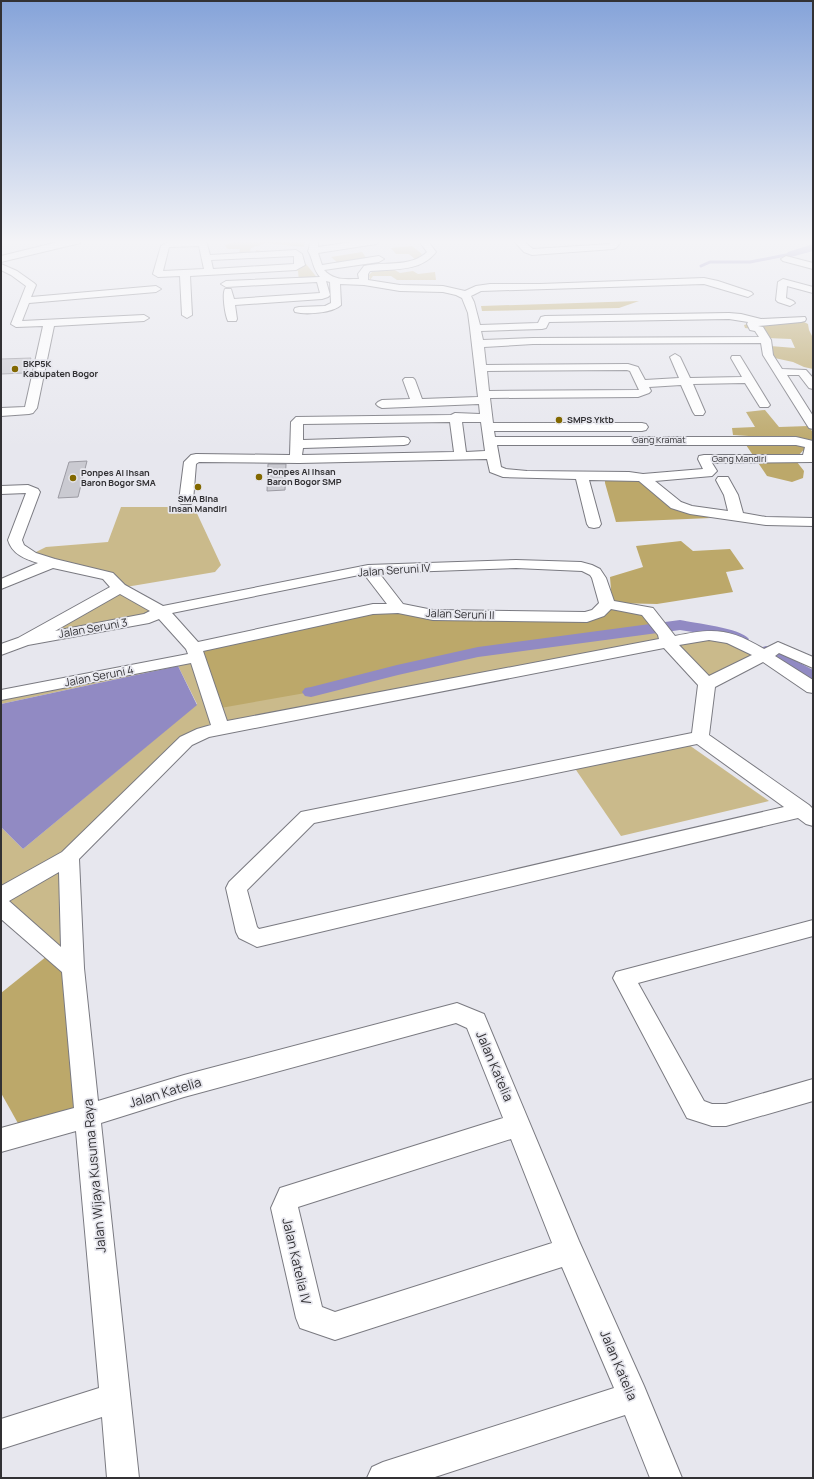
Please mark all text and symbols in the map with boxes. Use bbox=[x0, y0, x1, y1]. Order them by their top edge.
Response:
place label: BKP5K Kabupaten Bogor bbox=[23, 357, 99, 380]
marker: BKP5K Kabupaten Bogor bbox=[10, 364, 20, 374]
place label: SMPS Yktb bbox=[567, 413, 614, 426]
marker: SMPS Yktb bbox=[554, 415, 564, 425]
street label: Gang Kramat bbox=[632, 433, 686, 446]
street label: Gang Mandiri bbox=[712, 452, 766, 465]
place label: Ponpes Al Ihsan Baron Bogor SMP bbox=[267, 465, 342, 488]
place label: Ponpes Al Ihsan Baron Bogor SMA bbox=[81, 466, 156, 489]
marker: Ponpes Al Ihsan Baron Bogor SMP bbox=[254, 472, 264, 482]
marker: Ponpes Al Ihsan Baron Bogor SMA bbox=[68, 473, 78, 483]
marker: SMA Bina Insan Mandiri bbox=[193, 482, 203, 492]
place label: SMA Bina Insan Mandiri bbox=[169, 492, 227, 515]
street label: Jalan Seruni IV bbox=[357, 559, 431, 580]
street label: Jalan Seruni II bbox=[425, 605, 495, 622]
street label: Jalan Seruni 3 bbox=[57, 614, 129, 641]
street label: Jalan Seruni 4 bbox=[63, 661, 135, 690]
street label: Jalan Katelia bbox=[472, 1028, 518, 1104]
street label: Jalan Katelia bbox=[127, 1072, 203, 1112]
street label: Jalan Wijaya Kusuma Raya bbox=[78, 1098, 110, 1254]
street label: Jalan Katelia IV bbox=[278, 1216, 316, 1306]
street label: Jalan Katelia bbox=[596, 1327, 642, 1403]

